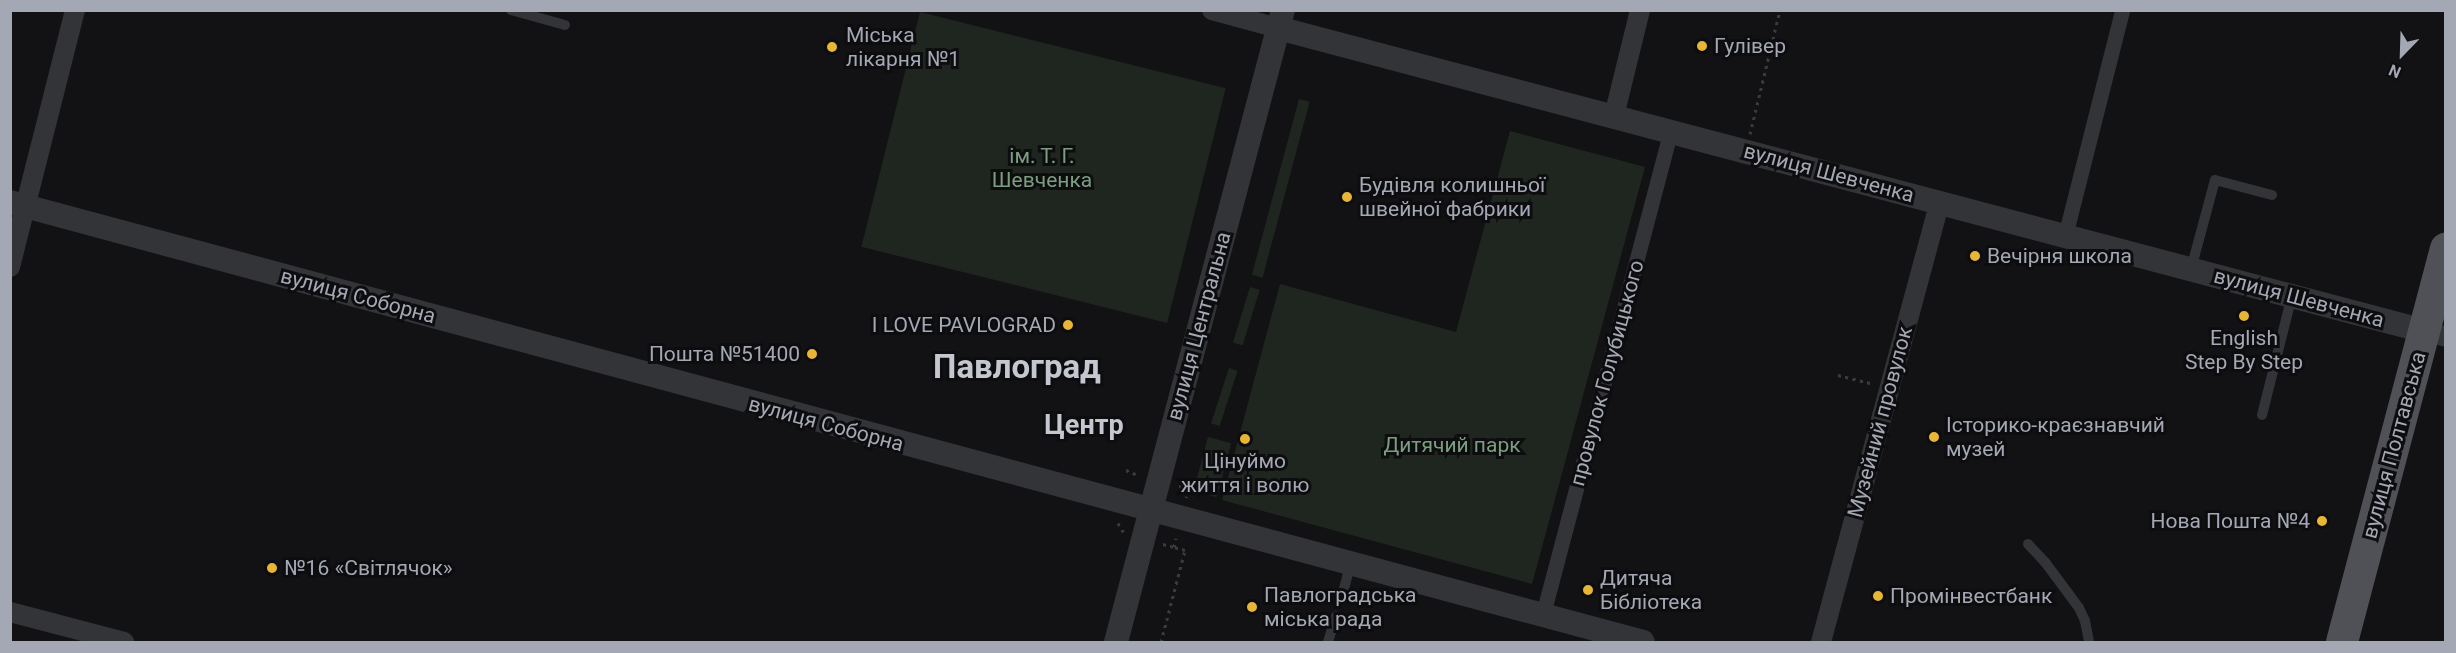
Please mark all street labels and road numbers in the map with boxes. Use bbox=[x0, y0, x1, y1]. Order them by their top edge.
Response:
street label: вулиця Шевченка bbox=[1741, 138, 1917, 208]
street label: вулиця Центральна bbox=[1162, 229, 1236, 423]
street label: провулок Голубицького bbox=[1565, 257, 1649, 489]
street label: вулиця Соборна bbox=[278, 263, 438, 329]
street label: вулиця Шевченка bbox=[2211, 263, 2387, 333]
street label: Музейний провулок bbox=[1842, 324, 1918, 520]
street label: вулиця Полтавська bbox=[2357, 349, 2431, 541]
street label: вулиця Соборна bbox=[746, 391, 906, 457]

